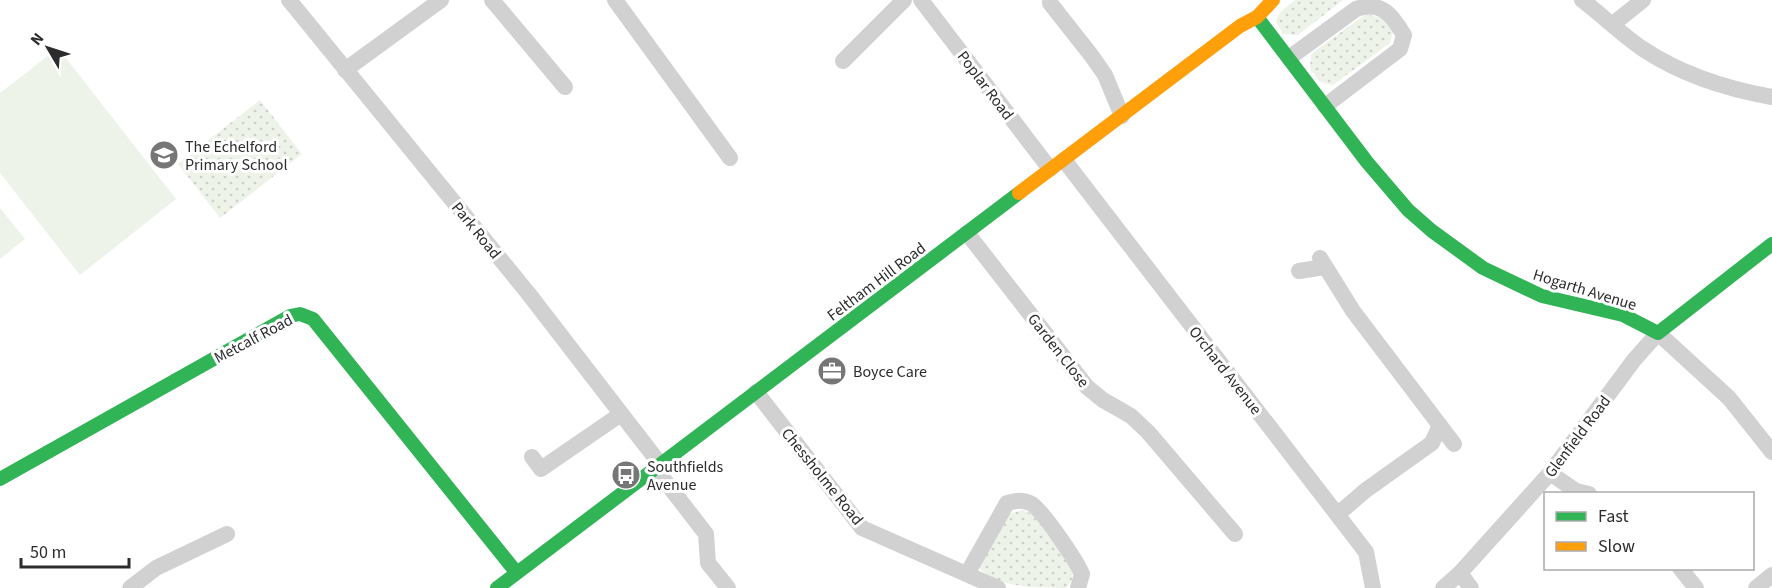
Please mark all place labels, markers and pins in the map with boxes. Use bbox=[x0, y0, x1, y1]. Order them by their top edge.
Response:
place label: The Echelford Primary School bbox=[185, 136, 287, 176]
school or university icon: The Echelford Primary School bbox=[148, 139, 180, 171]
office icon: Boyce Care bbox=[816, 355, 848, 387]
place label: Boyce Care bbox=[853, 361, 927, 383]
place label: Southfields Avenue bbox=[647, 456, 724, 496]
bus stop icon: Southfields Avenue bbox=[610, 459, 642, 491]

